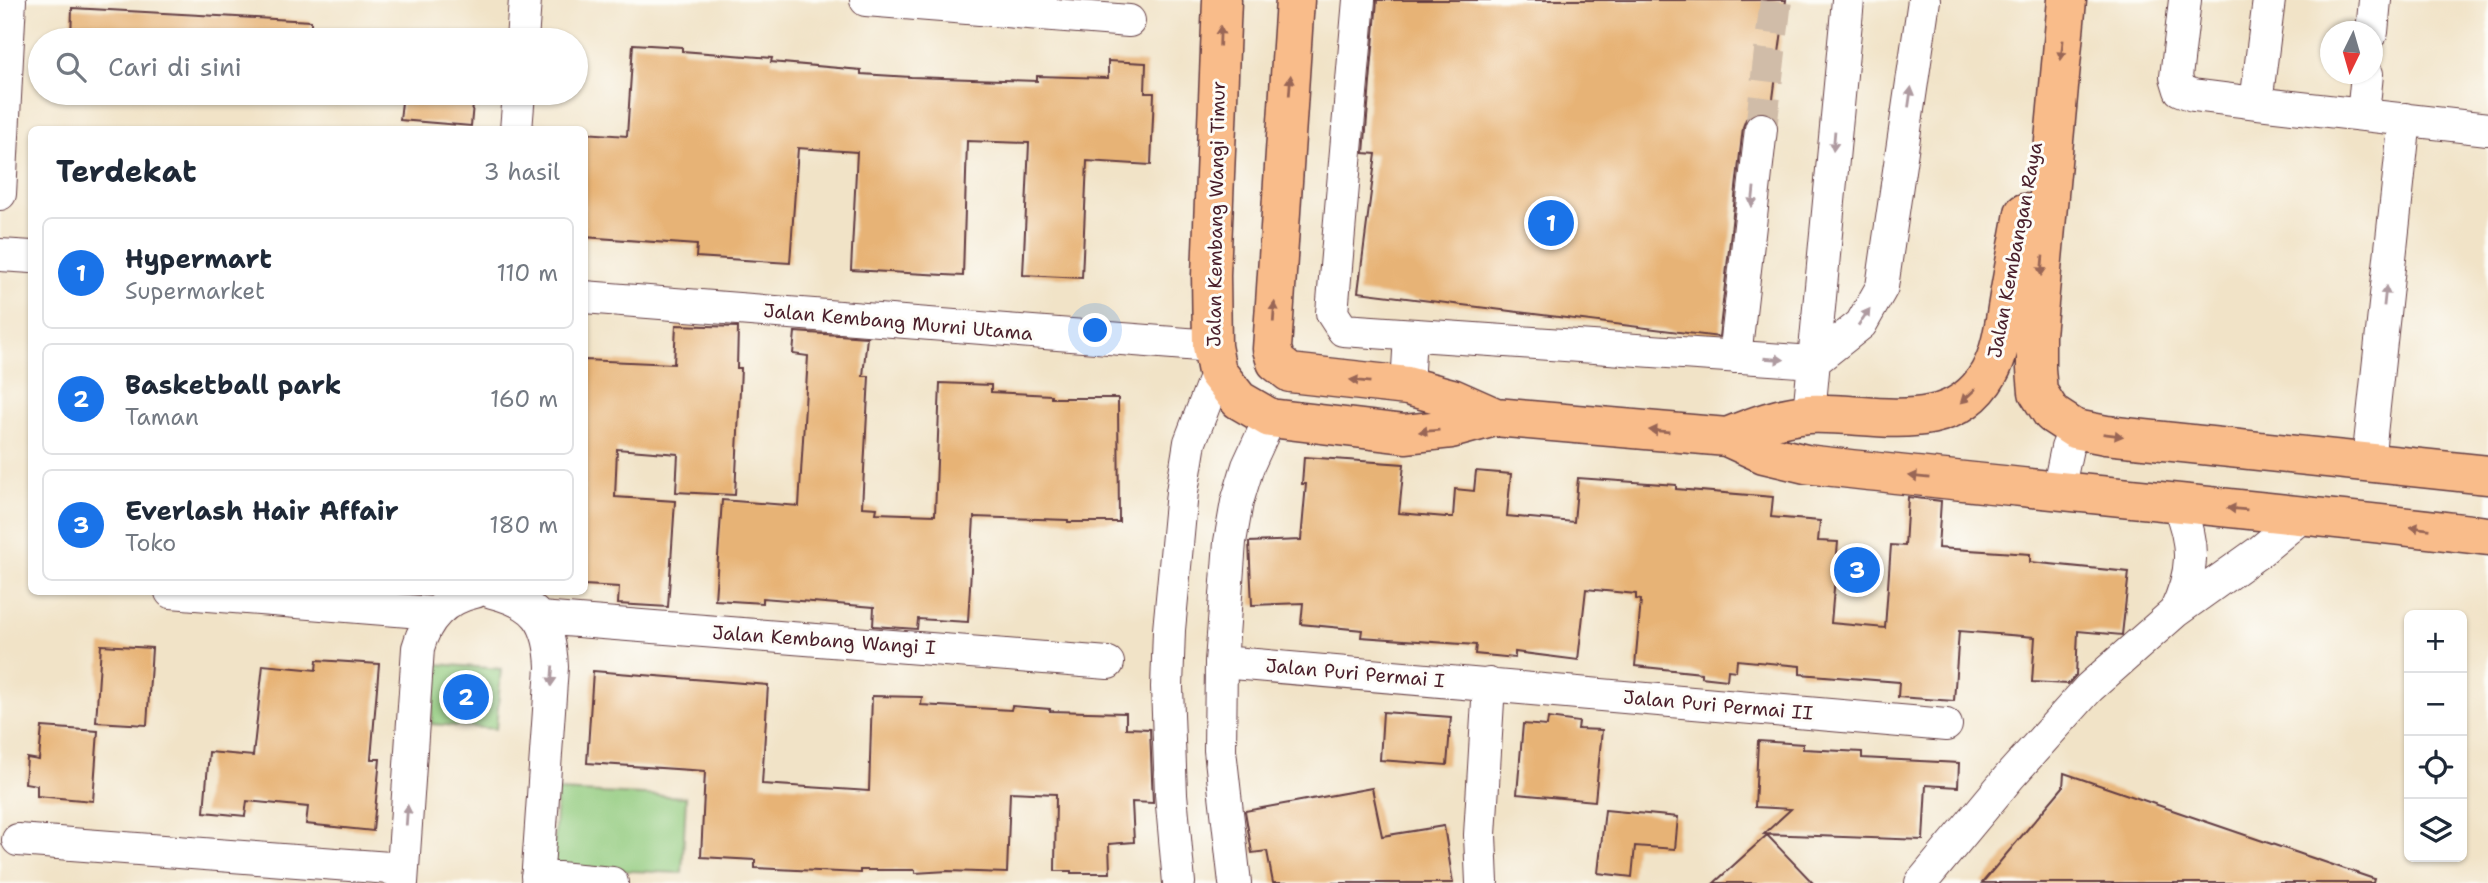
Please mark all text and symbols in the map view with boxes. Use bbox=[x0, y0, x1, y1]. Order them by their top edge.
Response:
north arrow bbox=[2320, 21, 2383, 84]
one-way arrow bbox=[1215, 25, 1226, 47]
search box bbox=[28, 28, 588, 105]
one-way arrow bbox=[2056, 40, 2067, 62]
icon: search bbox=[52, 48, 90, 86]
text: Cari di sini bbox=[108, 49, 242, 84]
one-way arrow bbox=[1284, 74, 1295, 96]
street label: Jalan Kembang Wangi Timur bbox=[1201, 81, 1231, 347]
one-way arrow bbox=[1905, 86, 1916, 108]
one-way arrow bbox=[1828, 130, 1839, 152]
street label: Jalan Kembangan Raya bbox=[1982, 140, 2048, 360]
text: Terdekat bbox=[56, 151, 196, 192]
text: 3 hasil bbox=[484, 157, 560, 187]
one-way arrow bbox=[1747, 186, 1758, 208]
pin: 1 bbox=[1528, 197, 1574, 249]
text: Hypermart bbox=[125, 241, 272, 276]
one-way arrow bbox=[2036, 256, 2047, 278]
text: 1 bbox=[76, 258, 86, 288]
text: 110 m bbox=[496, 258, 558, 288]
text: Supermarket bbox=[125, 276, 265, 306]
one-way arrow bbox=[2380, 285, 2391, 307]
street label: Jalan Kembang Murni Utama bbox=[762, 298, 1034, 346]
one-way arrow bbox=[1269, 301, 1280, 323]
one-way arrow bbox=[1857, 308, 1871, 326]
your location bbox=[1078, 313, 1112, 347]
one-way arrow bbox=[1763, 354, 1785, 365]
text: Basketball park bbox=[125, 367, 341, 402]
one-way arrow bbox=[1348, 375, 1370, 386]
text: 2 bbox=[73, 384, 89, 414]
text: 160 m bbox=[490, 384, 558, 414]
one-way arrow bbox=[1960, 387, 1977, 403]
text: Taman bbox=[125, 402, 199, 432]
one-way arrow bbox=[1648, 425, 1670, 436]
one-way arrow bbox=[1418, 426, 1440, 437]
one-way arrow bbox=[2102, 430, 2124, 441]
one-way arrow bbox=[1908, 471, 1930, 482]
text: Everlash Hair Affair bbox=[125, 493, 399, 528]
one-way arrow bbox=[2226, 503, 2248, 514]
text: 3 bbox=[73, 510, 89, 540]
text: 180 m bbox=[489, 510, 558, 540]
one-way arrow bbox=[2409, 523, 2431, 534]
text: Toko bbox=[125, 528, 176, 558]
pin: 3 bbox=[1834, 544, 1880, 596]
map controls bbox=[2404, 610, 2467, 862]
button: + bbox=[2404, 610, 2467, 673]
street label: Jalan Kembang Wangi I bbox=[711, 620, 937, 660]
street label: Jalan Puri Permai I bbox=[1264, 653, 1446, 693]
one-way arrow bbox=[546, 666, 557, 688]
pin: 2 bbox=[443, 671, 489, 723]
button: − bbox=[2404, 673, 2467, 736]
street label: Jalan Puri Permai II bbox=[1622, 684, 1814, 726]
button: locate bbox=[2404, 736, 2467, 799]
button: layers bbox=[2404, 799, 2467, 862]
one-way arrow bbox=[402, 804, 413, 826]

